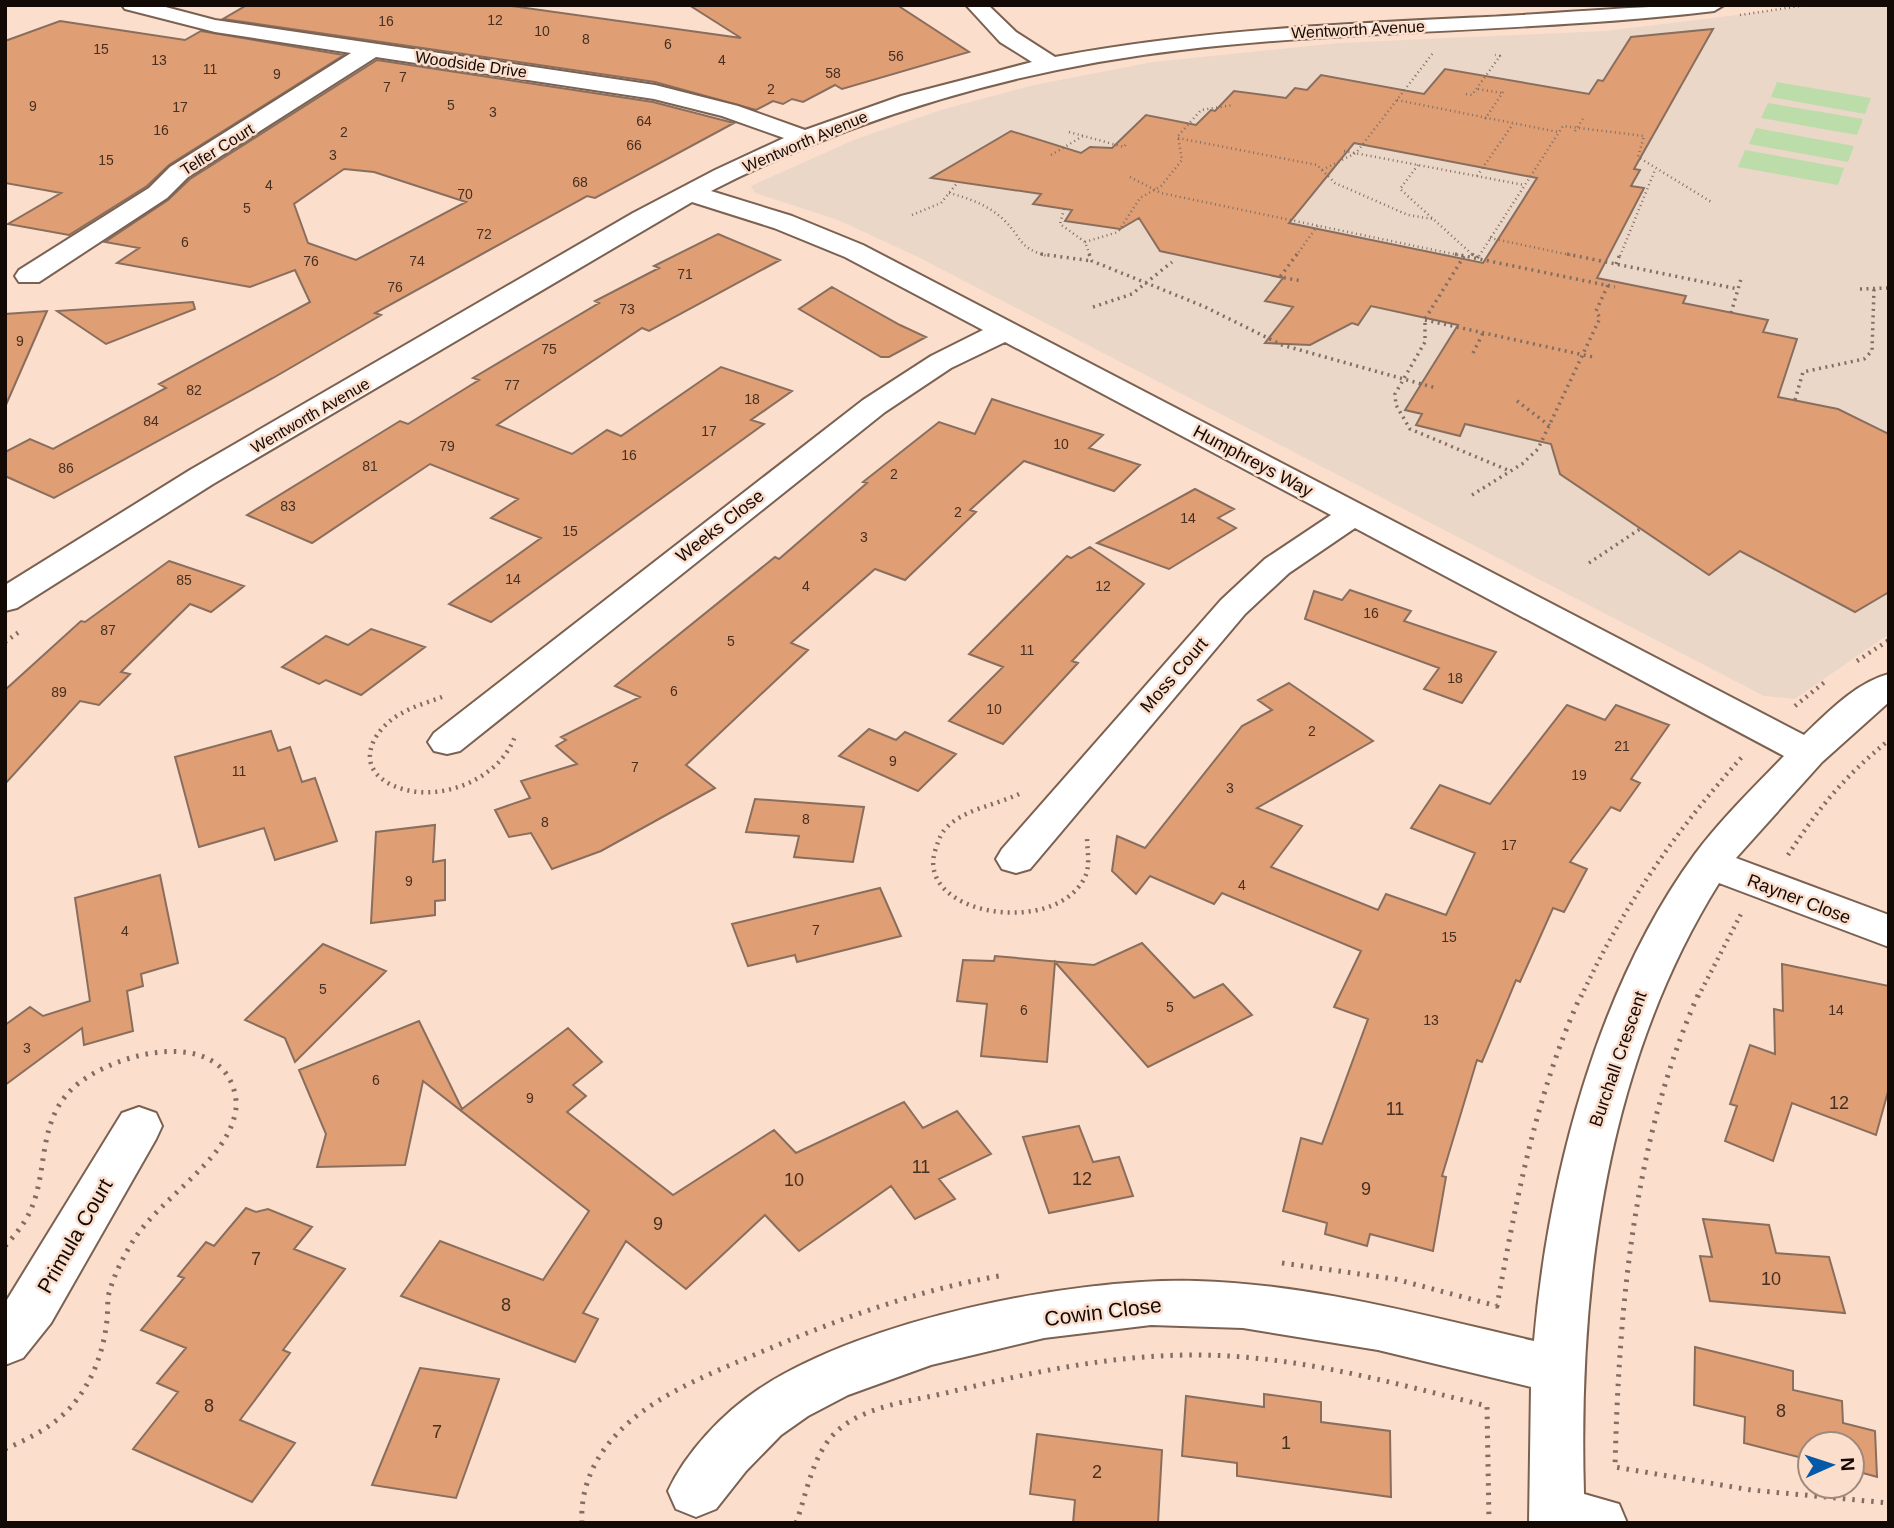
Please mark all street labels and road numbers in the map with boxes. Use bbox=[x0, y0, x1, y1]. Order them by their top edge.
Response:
street label: Wentworth Avenue bbox=[1291, 18, 1425, 41]
street label: Woodside Drive bbox=[414, 48, 528, 81]
street label: Wentworth Avenue bbox=[740, 107, 870, 175]
street label: Telfer Court bbox=[178, 120, 257, 179]
street label: Wentworth Avenue bbox=[248, 375, 372, 456]
street label: Humphreys Way bbox=[1190, 421, 1316, 501]
street label: Weeks Close bbox=[672, 486, 768, 566]
street label: Moss Court bbox=[1136, 634, 1212, 716]
street label: Rayner Close bbox=[1745, 870, 1853, 928]
street label: Burchall Crescent bbox=[1585, 989, 1651, 1129]
street label: Primula Court bbox=[33, 1174, 117, 1297]
street label: Cowin Close bbox=[1043, 1293, 1163, 1330]

